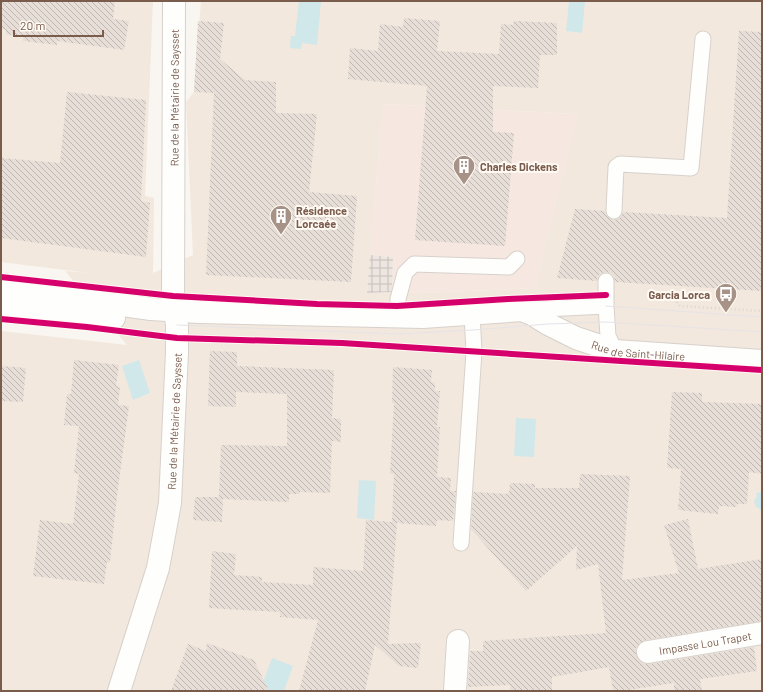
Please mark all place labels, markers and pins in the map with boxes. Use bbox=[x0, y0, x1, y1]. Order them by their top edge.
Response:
building icon: Charles Dickens bbox=[451, 153, 477, 186]
place label: Charles Dickens bbox=[480, 160, 558, 173]
building icon: Résidence Lorcaée bbox=[268, 203, 294, 236]
place label: Résidence Lorcaée bbox=[296, 204, 347, 230]
bus stop icon: Garcia Lorca bbox=[713, 281, 739, 314]
place label: Garcia Lorca bbox=[648, 288, 710, 301]

